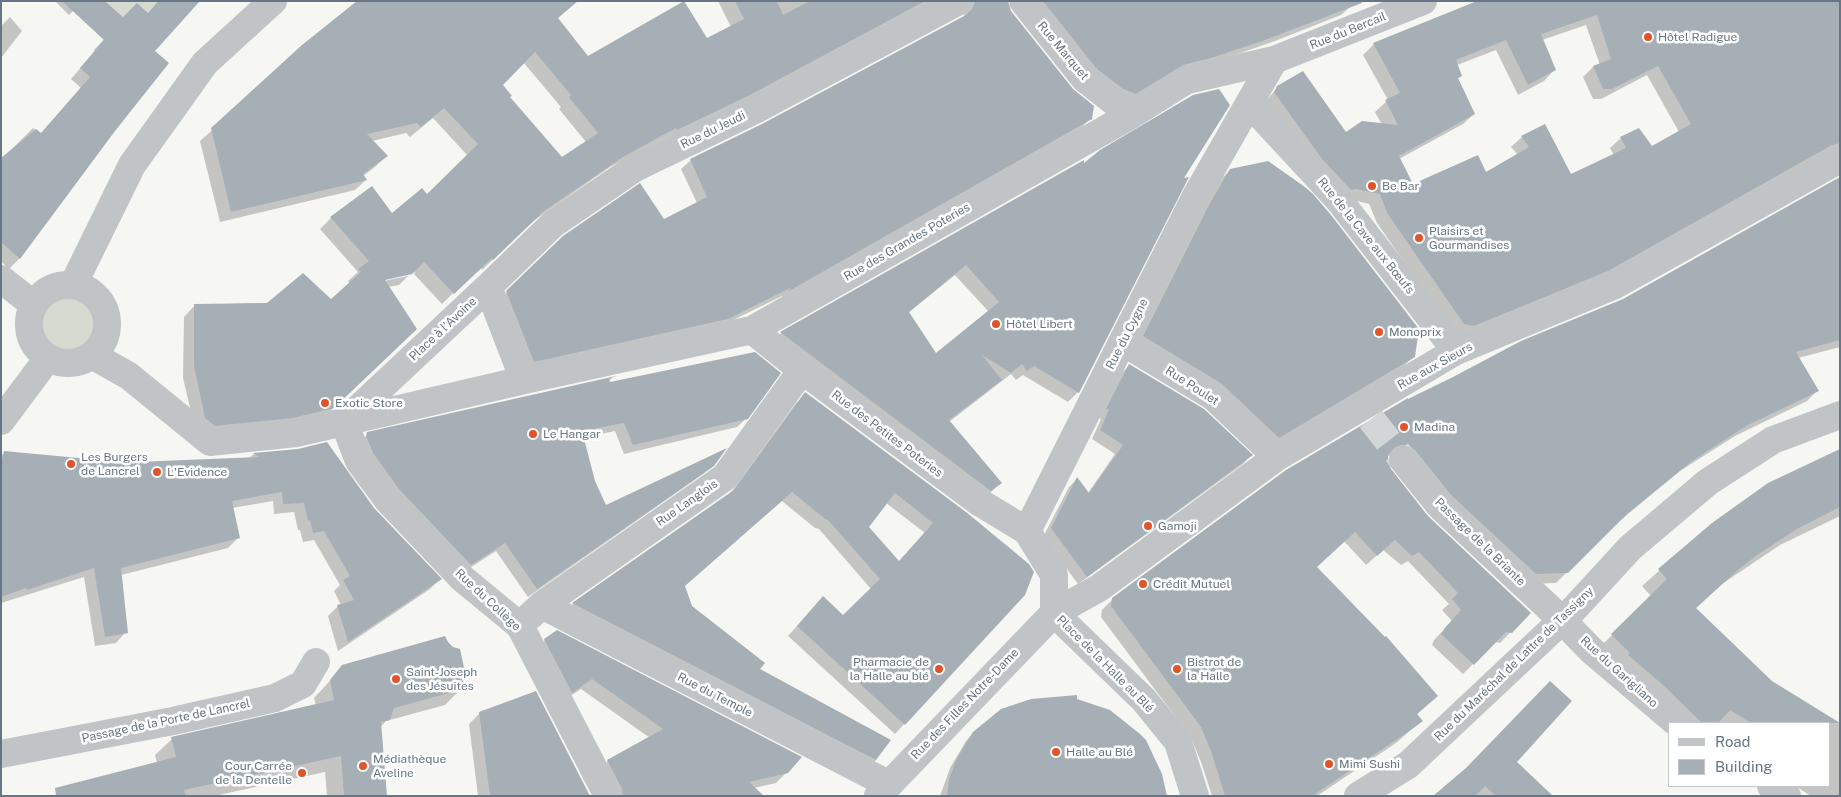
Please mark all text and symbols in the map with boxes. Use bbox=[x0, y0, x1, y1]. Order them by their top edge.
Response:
street label: Rue du Bercail bbox=[1308, 9, 1388, 53]
street label: Rue Marquet bbox=[1034, 19, 1092, 83]
place label: Hôtel Radigue bbox=[1658, 30, 1737, 44]
marker: Hôtel Radigue bbox=[1642, 31, 1654, 43]
street label: Rue du Jeudi bbox=[678, 108, 748, 152]
street label: Rue de la Cave aux Bœufs bbox=[1315, 175, 1417, 297]
place label: Be Bar bbox=[1382, 179, 1419, 193]
marker: Be Bar bbox=[1366, 180, 1378, 192]
street label: Rue des Grandes Poteries bbox=[841, 200, 973, 284]
place label: Plaisirs et Gourmandises bbox=[1429, 224, 1509, 252]
marker: Plaisirs et Gourmandises bbox=[1413, 232, 1425, 244]
street label: Place à l'Avoine bbox=[406, 294, 480, 364]
street label: Rue du Cygne bbox=[1103, 296, 1151, 372]
place label: Hôtel Libert bbox=[1006, 317, 1073, 331]
marker: Hôtel Libert bbox=[990, 318, 1002, 330]
place label: Monoprix bbox=[1389, 325, 1442, 339]
marker: Monoprix bbox=[1373, 326, 1385, 338]
street label: Rue aux Sieurs bbox=[1395, 339, 1475, 393]
street label: Rue Poulet bbox=[1163, 363, 1221, 409]
street label: Rue des Petites Poteries bbox=[829, 388, 945, 480]
place label: Exotic Store bbox=[335, 396, 403, 410]
marker: Exotic Store bbox=[319, 397, 331, 409]
place label: Madina bbox=[1414, 420, 1455, 434]
marker: Madina bbox=[1398, 421, 1410, 433]
place label: Le Hangar bbox=[543, 427, 601, 441]
marker: Le Hangar bbox=[527, 428, 539, 440]
place label: Les Burgers de Lancrel bbox=[81, 450, 148, 478]
marker: Les Burgers de Lancrel bbox=[65, 458, 77, 470]
place label: L'Evidence bbox=[167, 465, 227, 479]
marker: L'Evidence bbox=[151, 466, 163, 478]
street label: Rue Langlois bbox=[654, 477, 720, 529]
street label: Passage de la Briante bbox=[1432, 495, 1528, 589]
place label: Gamoji bbox=[1158, 519, 1197, 533]
marker: Gamoji bbox=[1142, 520, 1154, 532]
street label: Rue du Collège bbox=[452, 566, 524, 634]
place label: Crédit Mutuel bbox=[1153, 577, 1230, 591]
marker: Crédit Mutuel bbox=[1137, 578, 1149, 590]
street label: Rue du Maréchal de Lattre de Tassigny bbox=[1432, 584, 1596, 744]
street label: Place de la Halle au Blé bbox=[1054, 613, 1156, 715]
street label: Rue du Garigliano bbox=[1577, 633, 1661, 711]
street label: Rue des Filles Notre-Dame bbox=[908, 646, 1022, 762]
place label: Pharmacie de la Halle au blé bbox=[850, 655, 929, 683]
place label: Bistrot de la Halle bbox=[1187, 655, 1241, 683]
marker: Pharmacie de la Halle au blé bbox=[933, 663, 945, 675]
marker: Bistrot de la Halle bbox=[1171, 663, 1183, 675]
place label: Saint-Joseph des Jésuites bbox=[406, 665, 477, 693]
street label: Rue du Temple bbox=[675, 670, 755, 720]
marker: Saint-Joseph des Jésuites bbox=[390, 673, 402, 685]
street label: Passage de la Porte de Lancrel bbox=[81, 696, 251, 746]
legend bbox=[1668, 722, 1831, 787]
text: Road bbox=[1715, 733, 1751, 750]
place label: Halle au Blé bbox=[1066, 745, 1133, 759]
marker: Halle au Blé bbox=[1050, 746, 1062, 758]
place label: Médiathèque Aveline bbox=[373, 752, 446, 780]
place label: Mimi Sushi bbox=[1339, 757, 1400, 771]
marker: Mimi Sushi bbox=[1323, 758, 1335, 770]
text: Building bbox=[1715, 758, 1773, 775]
place label: Cour Carrée de la Dentelle bbox=[215, 759, 292, 787]
marker: Médiathèque Aveline bbox=[357, 760, 369, 772]
marker: Cour Carrée de la Dentelle bbox=[296, 767, 308, 779]

